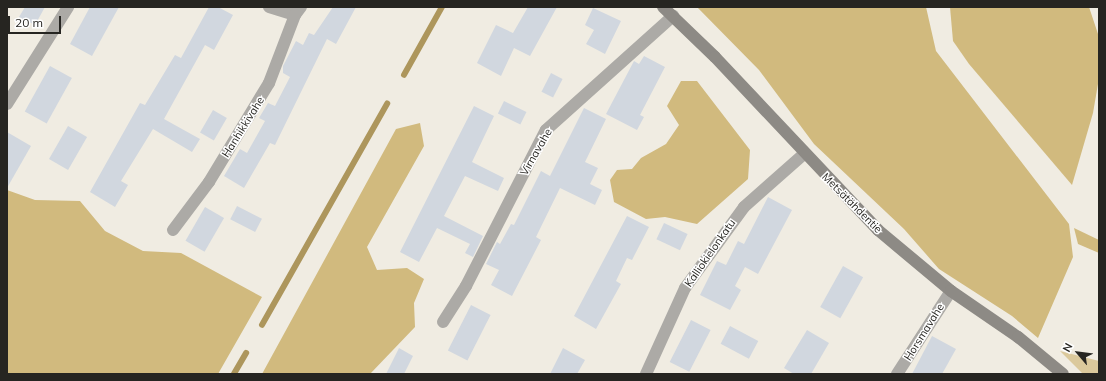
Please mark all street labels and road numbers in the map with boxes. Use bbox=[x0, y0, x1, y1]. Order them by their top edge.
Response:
street label: Hanhikkivahe bbox=[219, 94, 267, 160]
street label: Virnavahe bbox=[517, 126, 555, 178]
street label: Metsätähdentie bbox=[819, 170, 885, 236]
street label: Kalliokielonkatu bbox=[682, 217, 738, 289]
street label: Horsmavahe bbox=[901, 301, 947, 363]

